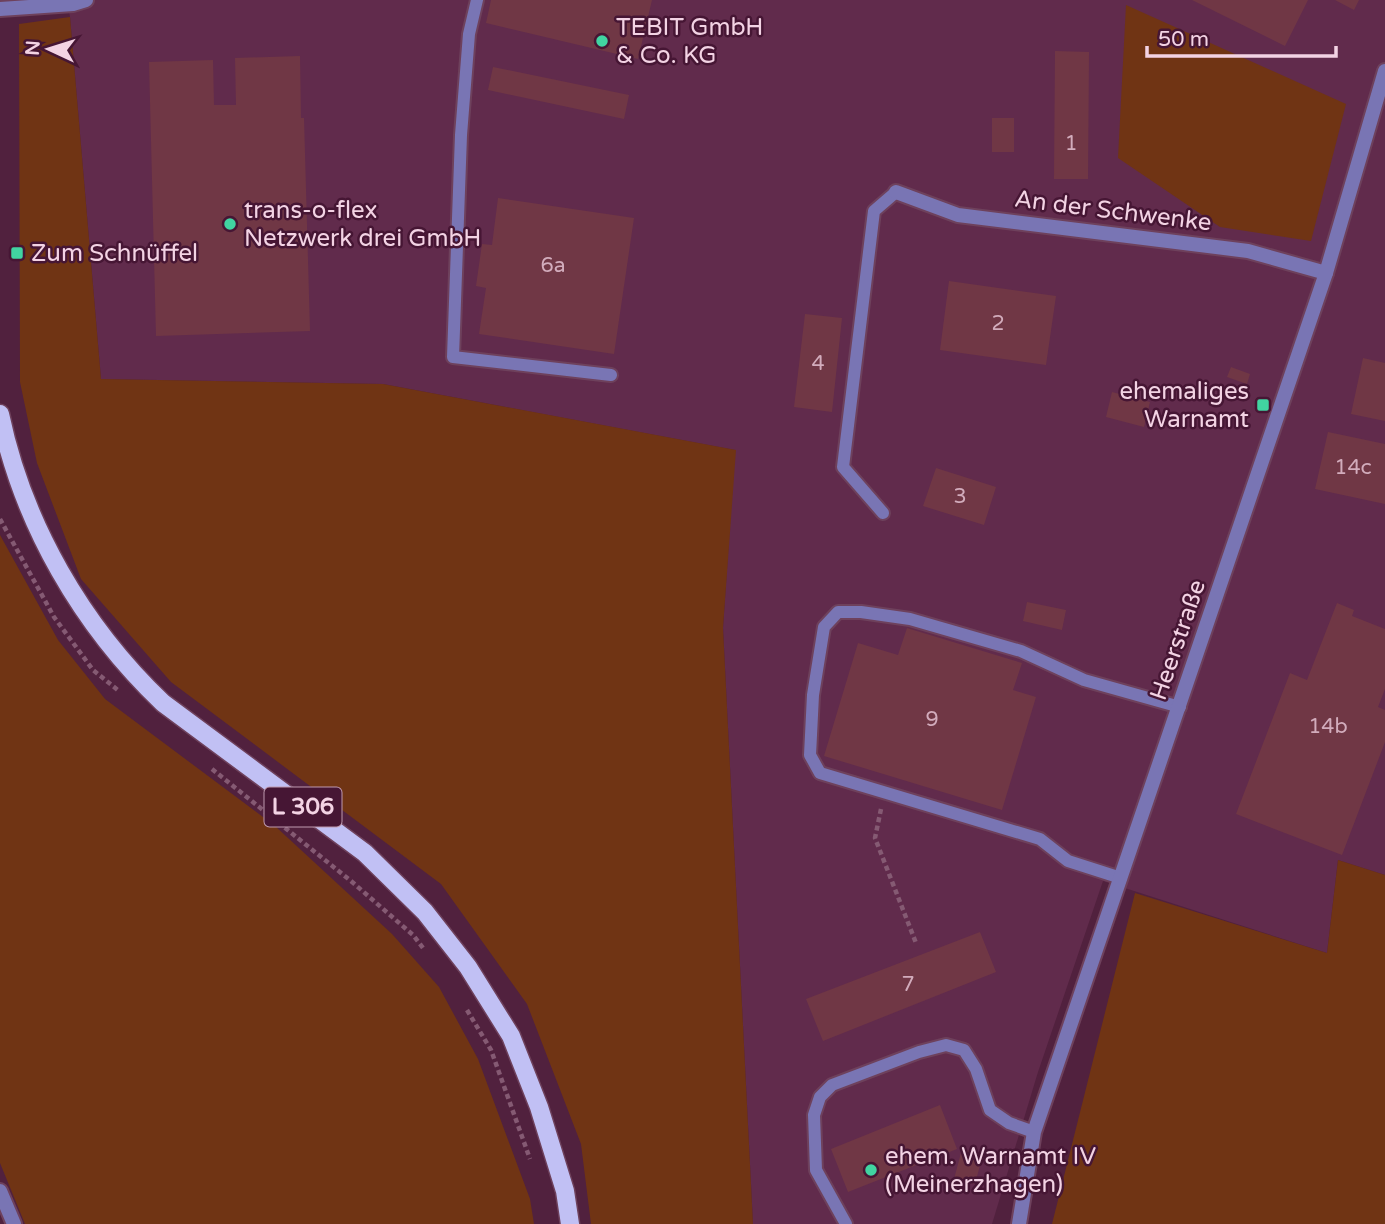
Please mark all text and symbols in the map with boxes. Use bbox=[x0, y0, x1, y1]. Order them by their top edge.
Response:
place label: TEBIT GmbH & Co. KG bbox=[616, 13, 763, 70]
north arrow bbox=[14, 14, 84, 84]
scale bar bbox=[1147, 14, 1336, 58]
text: 50 m bbox=[1158, 27, 1209, 52]
marker: TEBIT GmbH & Co. KG bbox=[594, 33, 610, 49]
text: N bbox=[22, 40, 45, 56]
house number: 1 bbox=[1064, 131, 1078, 156]
street label: An der Schwenke bbox=[1013, 185, 1213, 237]
place label: trans-o-flex Netzwerk drei GmbH bbox=[244, 196, 481, 253]
marker: trans-o-flex Netzwerk drei GmbH bbox=[222, 216, 238, 232]
place label: Zum Schnüffel bbox=[31, 239, 198, 268]
marker: Zum Schnüffel bbox=[9, 245, 25, 261]
house number: 6a bbox=[541, 253, 566, 278]
house number: 2 bbox=[991, 311, 1005, 336]
house number: 4 bbox=[811, 351, 825, 376]
place label: ehemaliges Warnamt bbox=[1119, 377, 1249, 434]
marker: ehemaliges Warnamt bbox=[1255, 397, 1271, 413]
house number: 14c bbox=[1334, 455, 1372, 480]
house number: 3 bbox=[953, 484, 967, 509]
street label: Heerstraße bbox=[1144, 576, 1212, 704]
house number: 9 bbox=[925, 707, 939, 732]
house number: 14b bbox=[1308, 714, 1348, 739]
road number: L 306 bbox=[264, 788, 342, 827]
house number: 7 bbox=[901, 972, 915, 997]
place label: ehem. Warnamt IV (Meinerzhagen) bbox=[885, 1142, 1096, 1199]
marker: ehem. Warnamt IV (Meinerzhagen) bbox=[863, 1162, 879, 1178]

